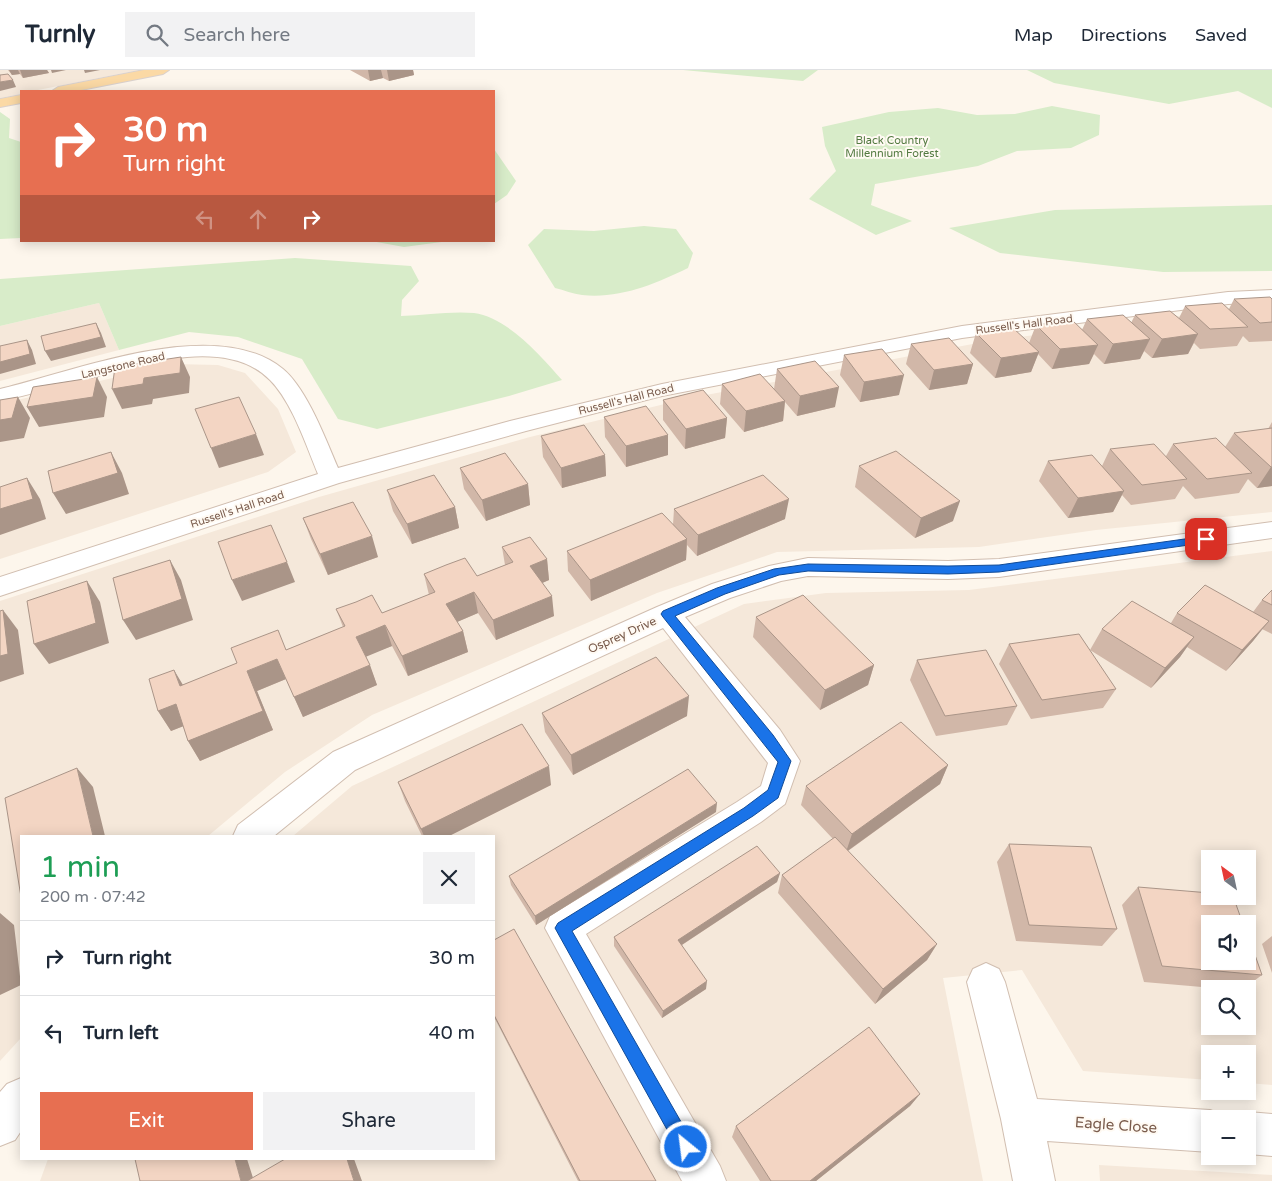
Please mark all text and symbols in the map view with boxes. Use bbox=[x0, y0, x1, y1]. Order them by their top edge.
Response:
search box bbox=[125, 12, 475, 57]
text: Turnly bbox=[25, 20, 95, 49]
icon: search bbox=[143, 21, 171, 49]
text: Search here bbox=[183, 24, 290, 46]
text: Map bbox=[1014, 24, 1053, 46]
text: Directions bbox=[1081, 24, 1167, 46]
text: Saved bbox=[1195, 24, 1247, 46]
text: 30 m bbox=[123, 109, 208, 151]
icon: right bbox=[40, 110, 105, 175]
park label: Black Country Millennium Forest bbox=[845, 134, 939, 160]
text: Turn right bbox=[123, 151, 225, 177]
icon: left bbox=[191, 205, 219, 233]
icon: ahead bbox=[244, 205, 272, 233]
icon: right bbox=[297, 205, 325, 233]
street label: Russell's Hall Road bbox=[975, 312, 1073, 337]
street label: Langstone Road bbox=[80, 350, 166, 381]
street label: Russell's Hall Road bbox=[577, 381, 675, 418]
street label: Russell's Hall Road bbox=[189, 488, 286, 531]
pin bbox=[1185, 518, 1227, 560]
icon: arrive bbox=[1192, 525, 1220, 553]
street label: Osprey Drive bbox=[586, 614, 659, 656]
text: 1 min bbox=[40, 849, 120, 886]
north arrow bbox=[1201, 850, 1256, 905]
map controls bbox=[1201, 850, 1256, 1165]
button: close bbox=[423, 852, 475, 904]
text: 200 m · 07:42 bbox=[40, 887, 146, 907]
button: sound bbox=[1201, 915, 1256, 970]
icon: right bbox=[40, 944, 68, 972]
text: Turn right bbox=[83, 947, 171, 969]
text: 30 m bbox=[429, 947, 475, 969]
button: search bbox=[1201, 980, 1256, 1035]
icon: left bbox=[40, 1019, 68, 1047]
text: Turn left bbox=[83, 1022, 159, 1044]
text: 40 m bbox=[429, 1022, 475, 1044]
button: + bbox=[1201, 1045, 1256, 1100]
button: Exit bbox=[40, 1092, 253, 1150]
button: Share bbox=[263, 1092, 475, 1150]
button: − bbox=[1201, 1110, 1256, 1165]
street label: Eagle Close bbox=[1074, 1113, 1158, 1137]
position arrow bbox=[659, 1120, 711, 1172]

